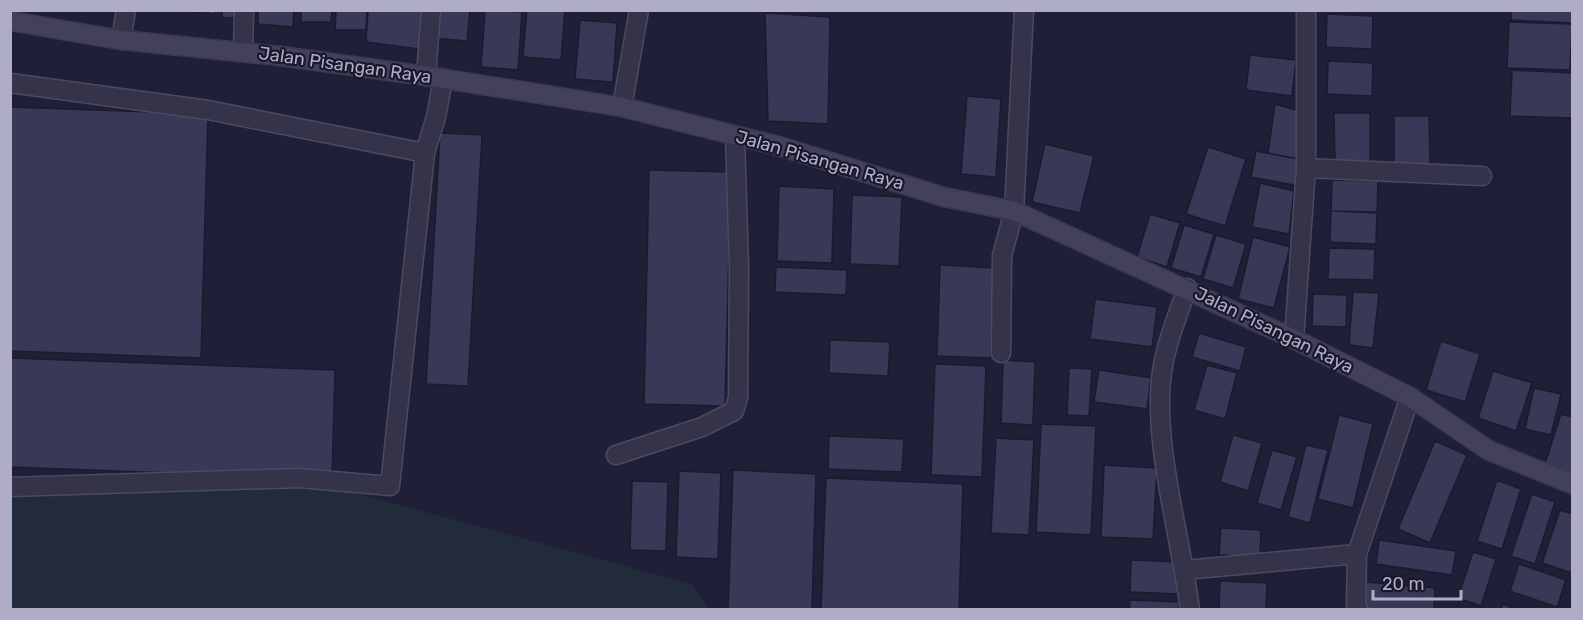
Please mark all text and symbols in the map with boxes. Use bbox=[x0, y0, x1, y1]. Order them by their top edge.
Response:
street label: Jalan Pisangan Raya bbox=[257, 42, 433, 88]
street label: Jalan Pisangan Raya bbox=[733, 125, 907, 195]
street label: Jalan Pisangan Raya bbox=[1191, 282, 1357, 378]
scale bar bbox=[1373, 563, 1462, 601]
text: 20 m bbox=[1382, 573, 1424, 595]

